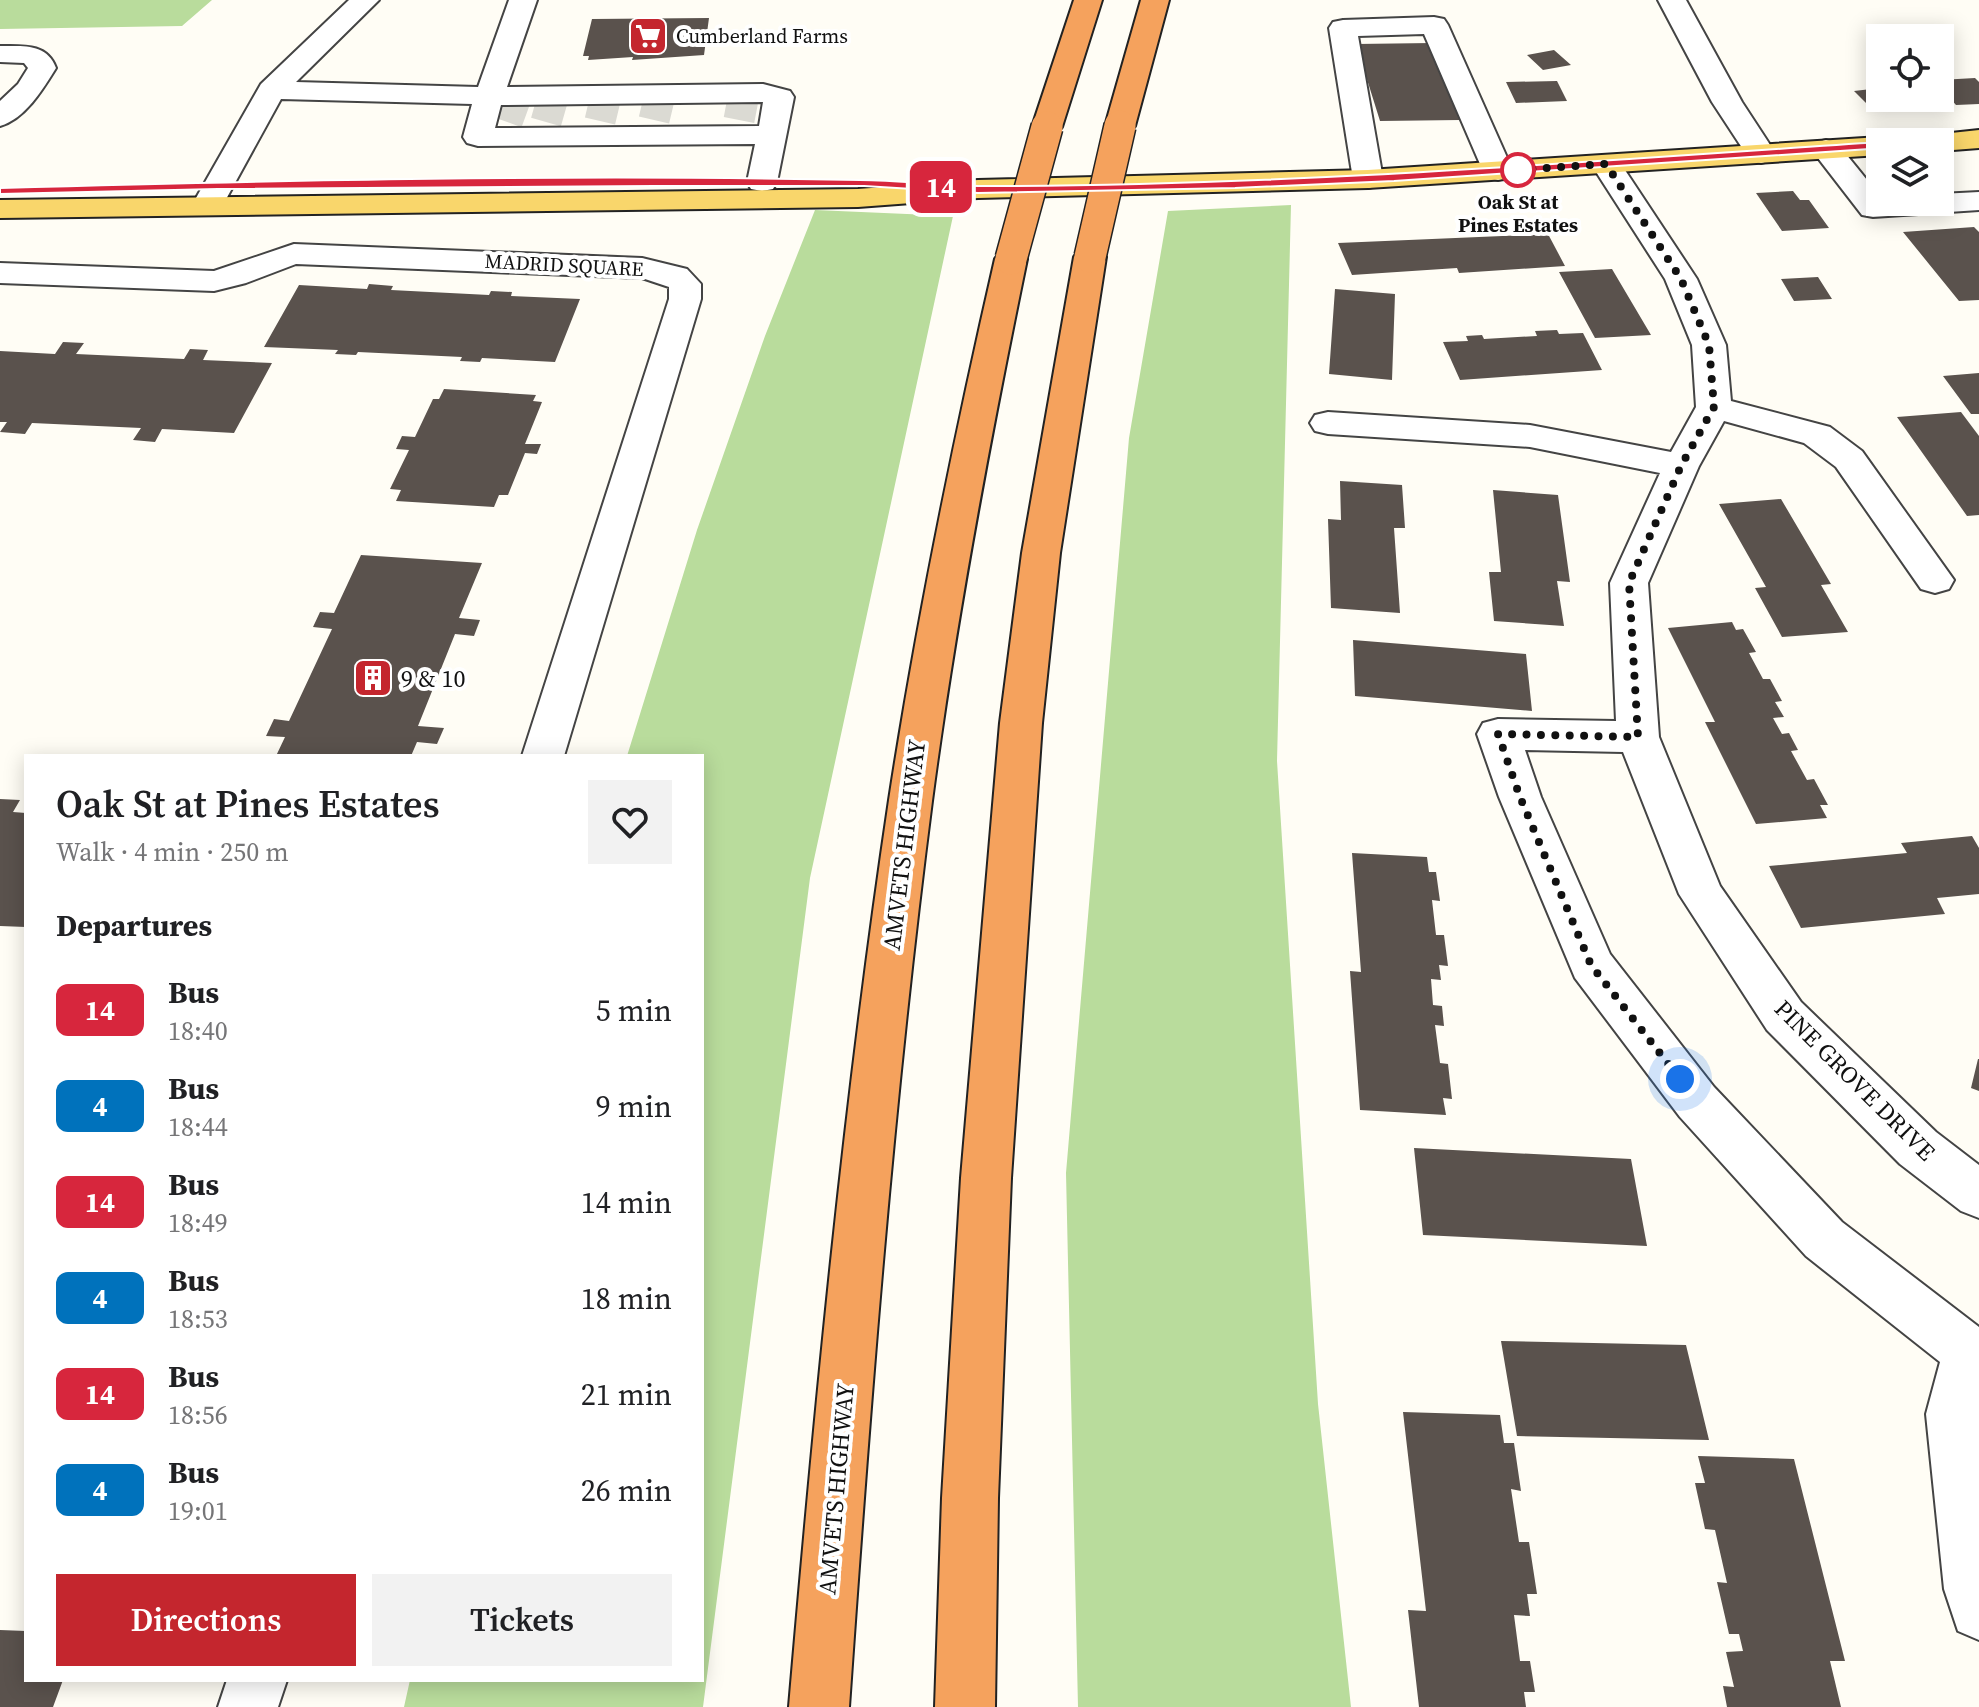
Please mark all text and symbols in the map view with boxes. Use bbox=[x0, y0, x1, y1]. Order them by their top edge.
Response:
supermarket icon: Cumberland Farms bbox=[627, 15, 669, 57]
place label: Cumberland Farms bbox=[676, 22, 848, 50]
map controls bbox=[1866, 24, 1954, 216]
button: locate bbox=[1866, 24, 1954, 112]
button: layers bbox=[1866, 128, 1954, 216]
marker: Oak St at Pines Estates bbox=[1501, 153, 1535, 187]
line badge: 14 bbox=[905, 161, 977, 213]
text: 14 bbox=[926, 168, 956, 206]
place label: Oak St at Pines Estates bbox=[1458, 188, 1578, 239]
street label: MADRID SQUARE bbox=[484, 247, 644, 283]
building icon: 9 & 10 bbox=[352, 657, 394, 699]
place label: 9 & 10 bbox=[401, 662, 465, 695]
street label: AMVETS HIGHWAY bbox=[875, 738, 933, 952]
text: Oak St at Pines Estates bbox=[56, 778, 440, 830]
button: heart bbox=[588, 780, 672, 864]
text: Walk · 4 min · 250 m bbox=[56, 834, 289, 870]
text: Departures bbox=[56, 905, 212, 946]
text: Bus bbox=[168, 972, 219, 1013]
text: 5 min bbox=[596, 990, 672, 1031]
text: 14 bbox=[85, 991, 115, 1029]
street label: PINE GROVE DRIVE bbox=[1767, 992, 1943, 1168]
text: 18:40 bbox=[168, 1013, 228, 1049]
your location bbox=[1660, 1059, 1700, 1099]
text: Bus bbox=[168, 1068, 219, 1109]
text: 9 min bbox=[596, 1086, 672, 1127]
text: 4 bbox=[92, 1087, 108, 1125]
text: 18:44 bbox=[168, 1109, 228, 1145]
text: Bus bbox=[168, 1164, 219, 1205]
text: 14 min bbox=[581, 1182, 672, 1223]
text: 14 bbox=[85, 1183, 115, 1221]
text: 18:49 bbox=[168, 1205, 228, 1241]
text: Bus bbox=[168, 1260, 219, 1301]
text: 18 min bbox=[581, 1278, 672, 1319]
text: 4 bbox=[92, 1279, 108, 1317]
text: 18:53 bbox=[168, 1301, 228, 1337]
text: Bus bbox=[168, 1356, 219, 1397]
text: 21 min bbox=[581, 1374, 672, 1415]
text: 14 bbox=[85, 1375, 115, 1413]
street label: AMVETS HIGHWAY bbox=[810, 1382, 862, 1596]
text: 18:56 bbox=[168, 1397, 228, 1433]
text: Bus bbox=[168, 1452, 219, 1493]
text: 26 min bbox=[581, 1470, 672, 1511]
text: 4 bbox=[92, 1471, 108, 1509]
text: 19:01 bbox=[168, 1493, 228, 1529]
button: Directions bbox=[56, 1574, 356, 1666]
button: Tickets bbox=[372, 1574, 672, 1666]

